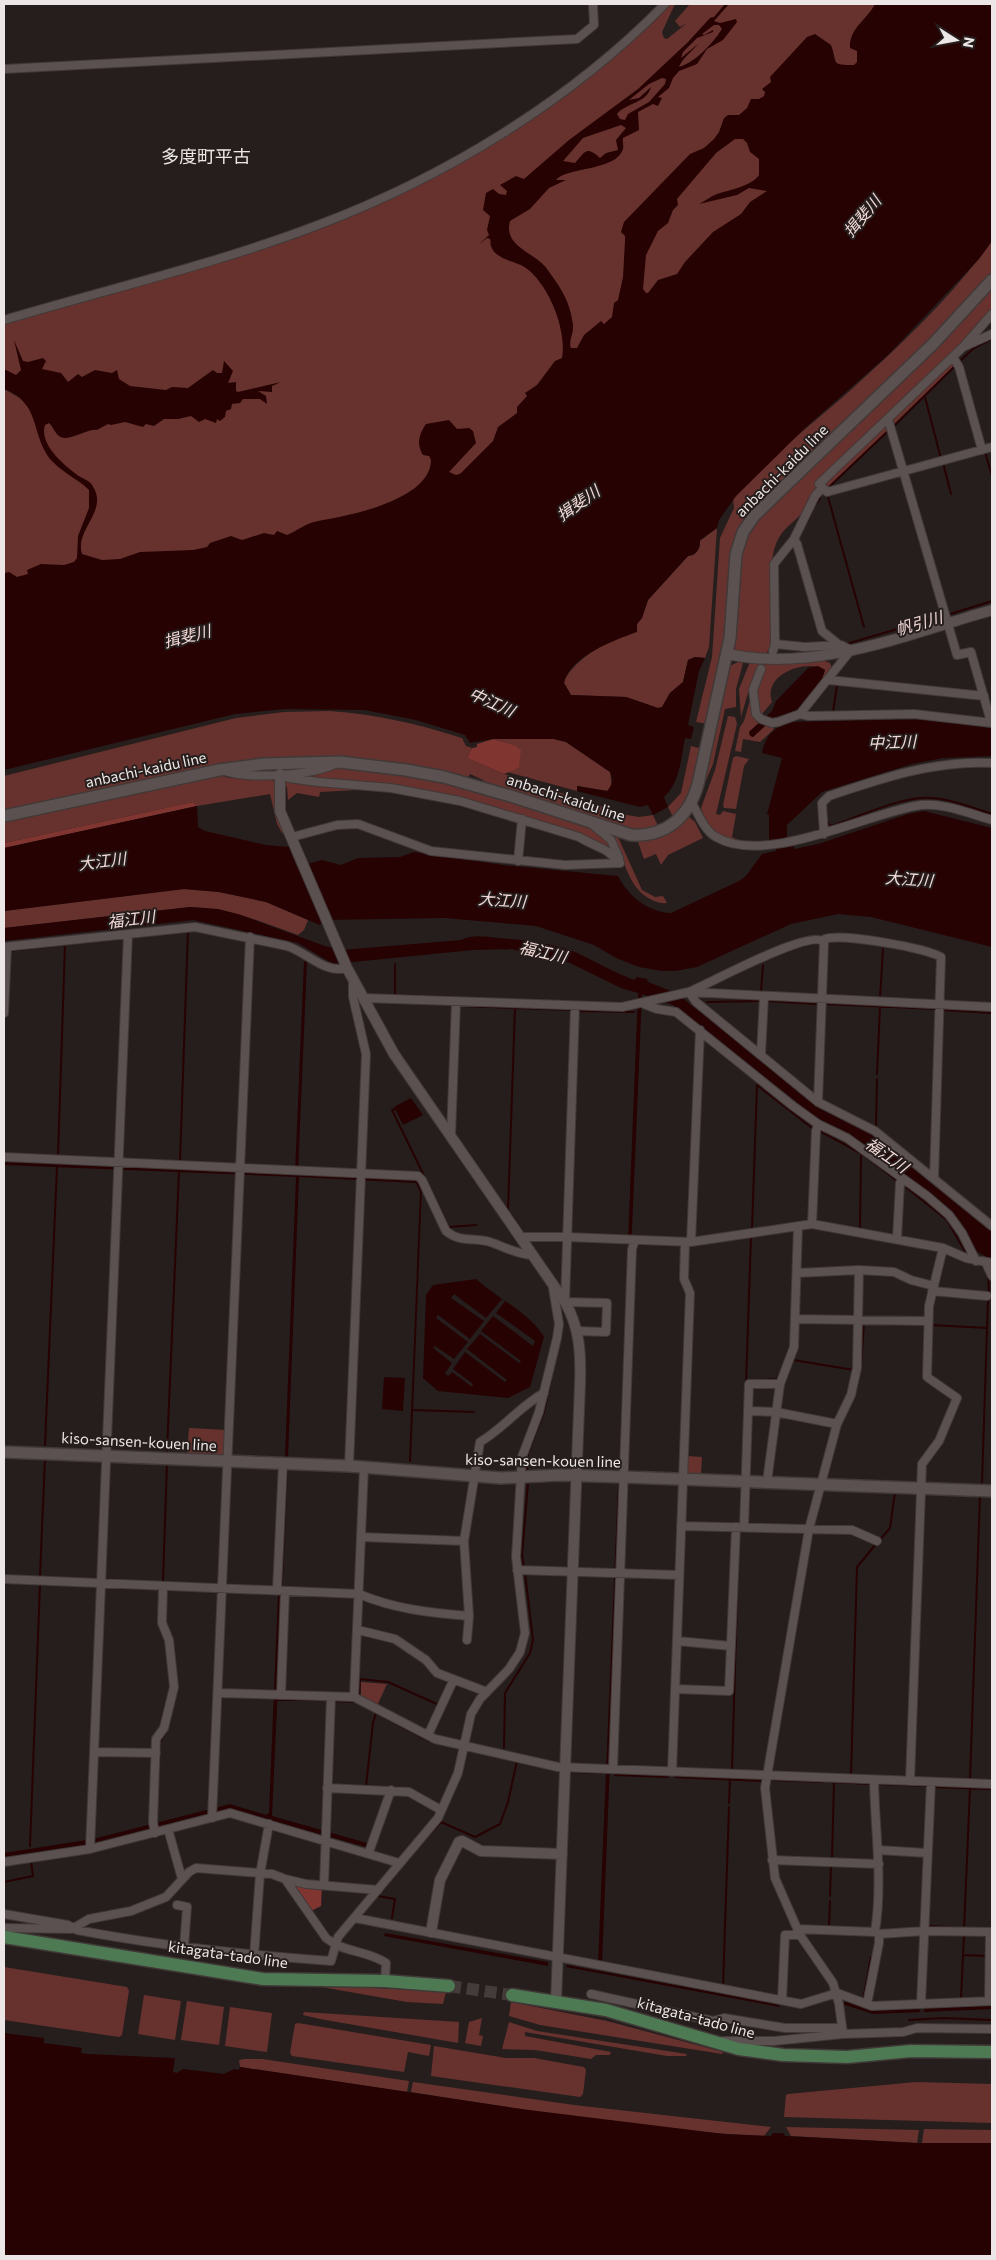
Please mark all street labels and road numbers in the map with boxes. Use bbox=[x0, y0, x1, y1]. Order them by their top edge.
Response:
street label: anbachi-kaidu line bbox=[731, 420, 831, 520]
street label: anbachi-kaidu line bbox=[84, 747, 208, 791]
street label: anbachi-kaidu line bbox=[505, 769, 628, 825]
street label: kiso-sansen-kouen line bbox=[61, 1428, 217, 1454]
street label: kiso-sansen-kouen line bbox=[465, 1450, 621, 1470]
street label: kitagata-tado line bbox=[167, 1937, 289, 1971]
street label: kitagata-tado line bbox=[636, 1993, 757, 2041]

